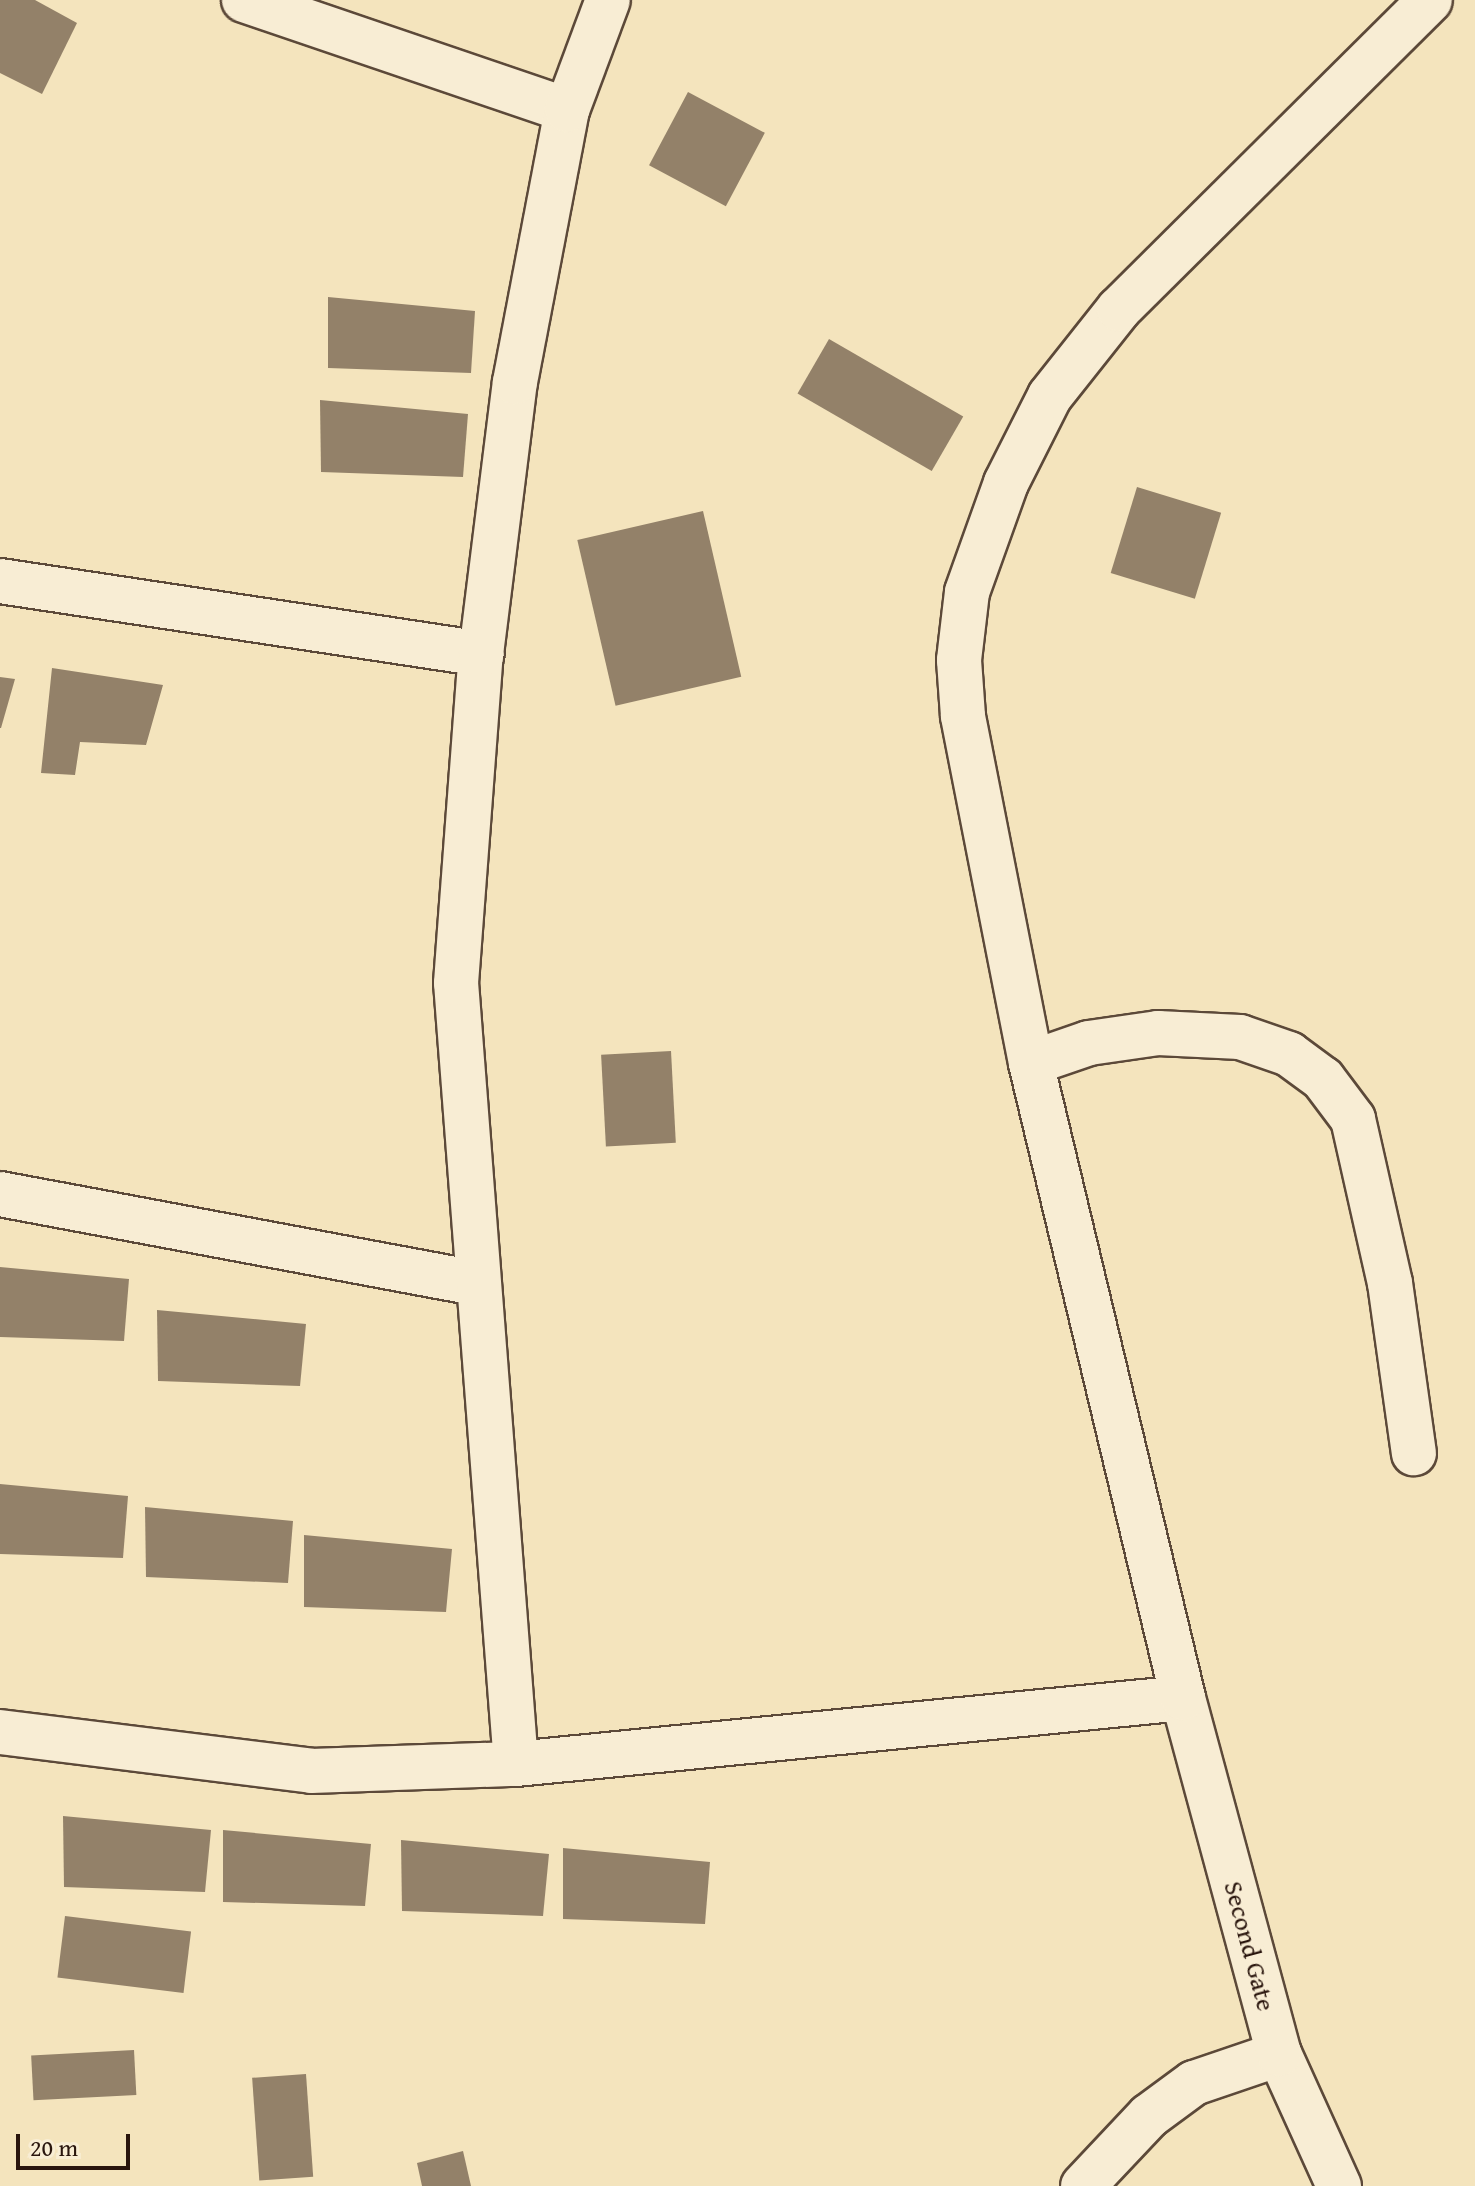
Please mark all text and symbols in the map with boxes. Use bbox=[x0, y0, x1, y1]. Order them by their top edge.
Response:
street label: Second Gate bbox=[1218, 1878, 1282, 2014]
scale bar bbox=[20, 2118, 134, 2168]
text: 20 m bbox=[30, 2130, 78, 2165]

